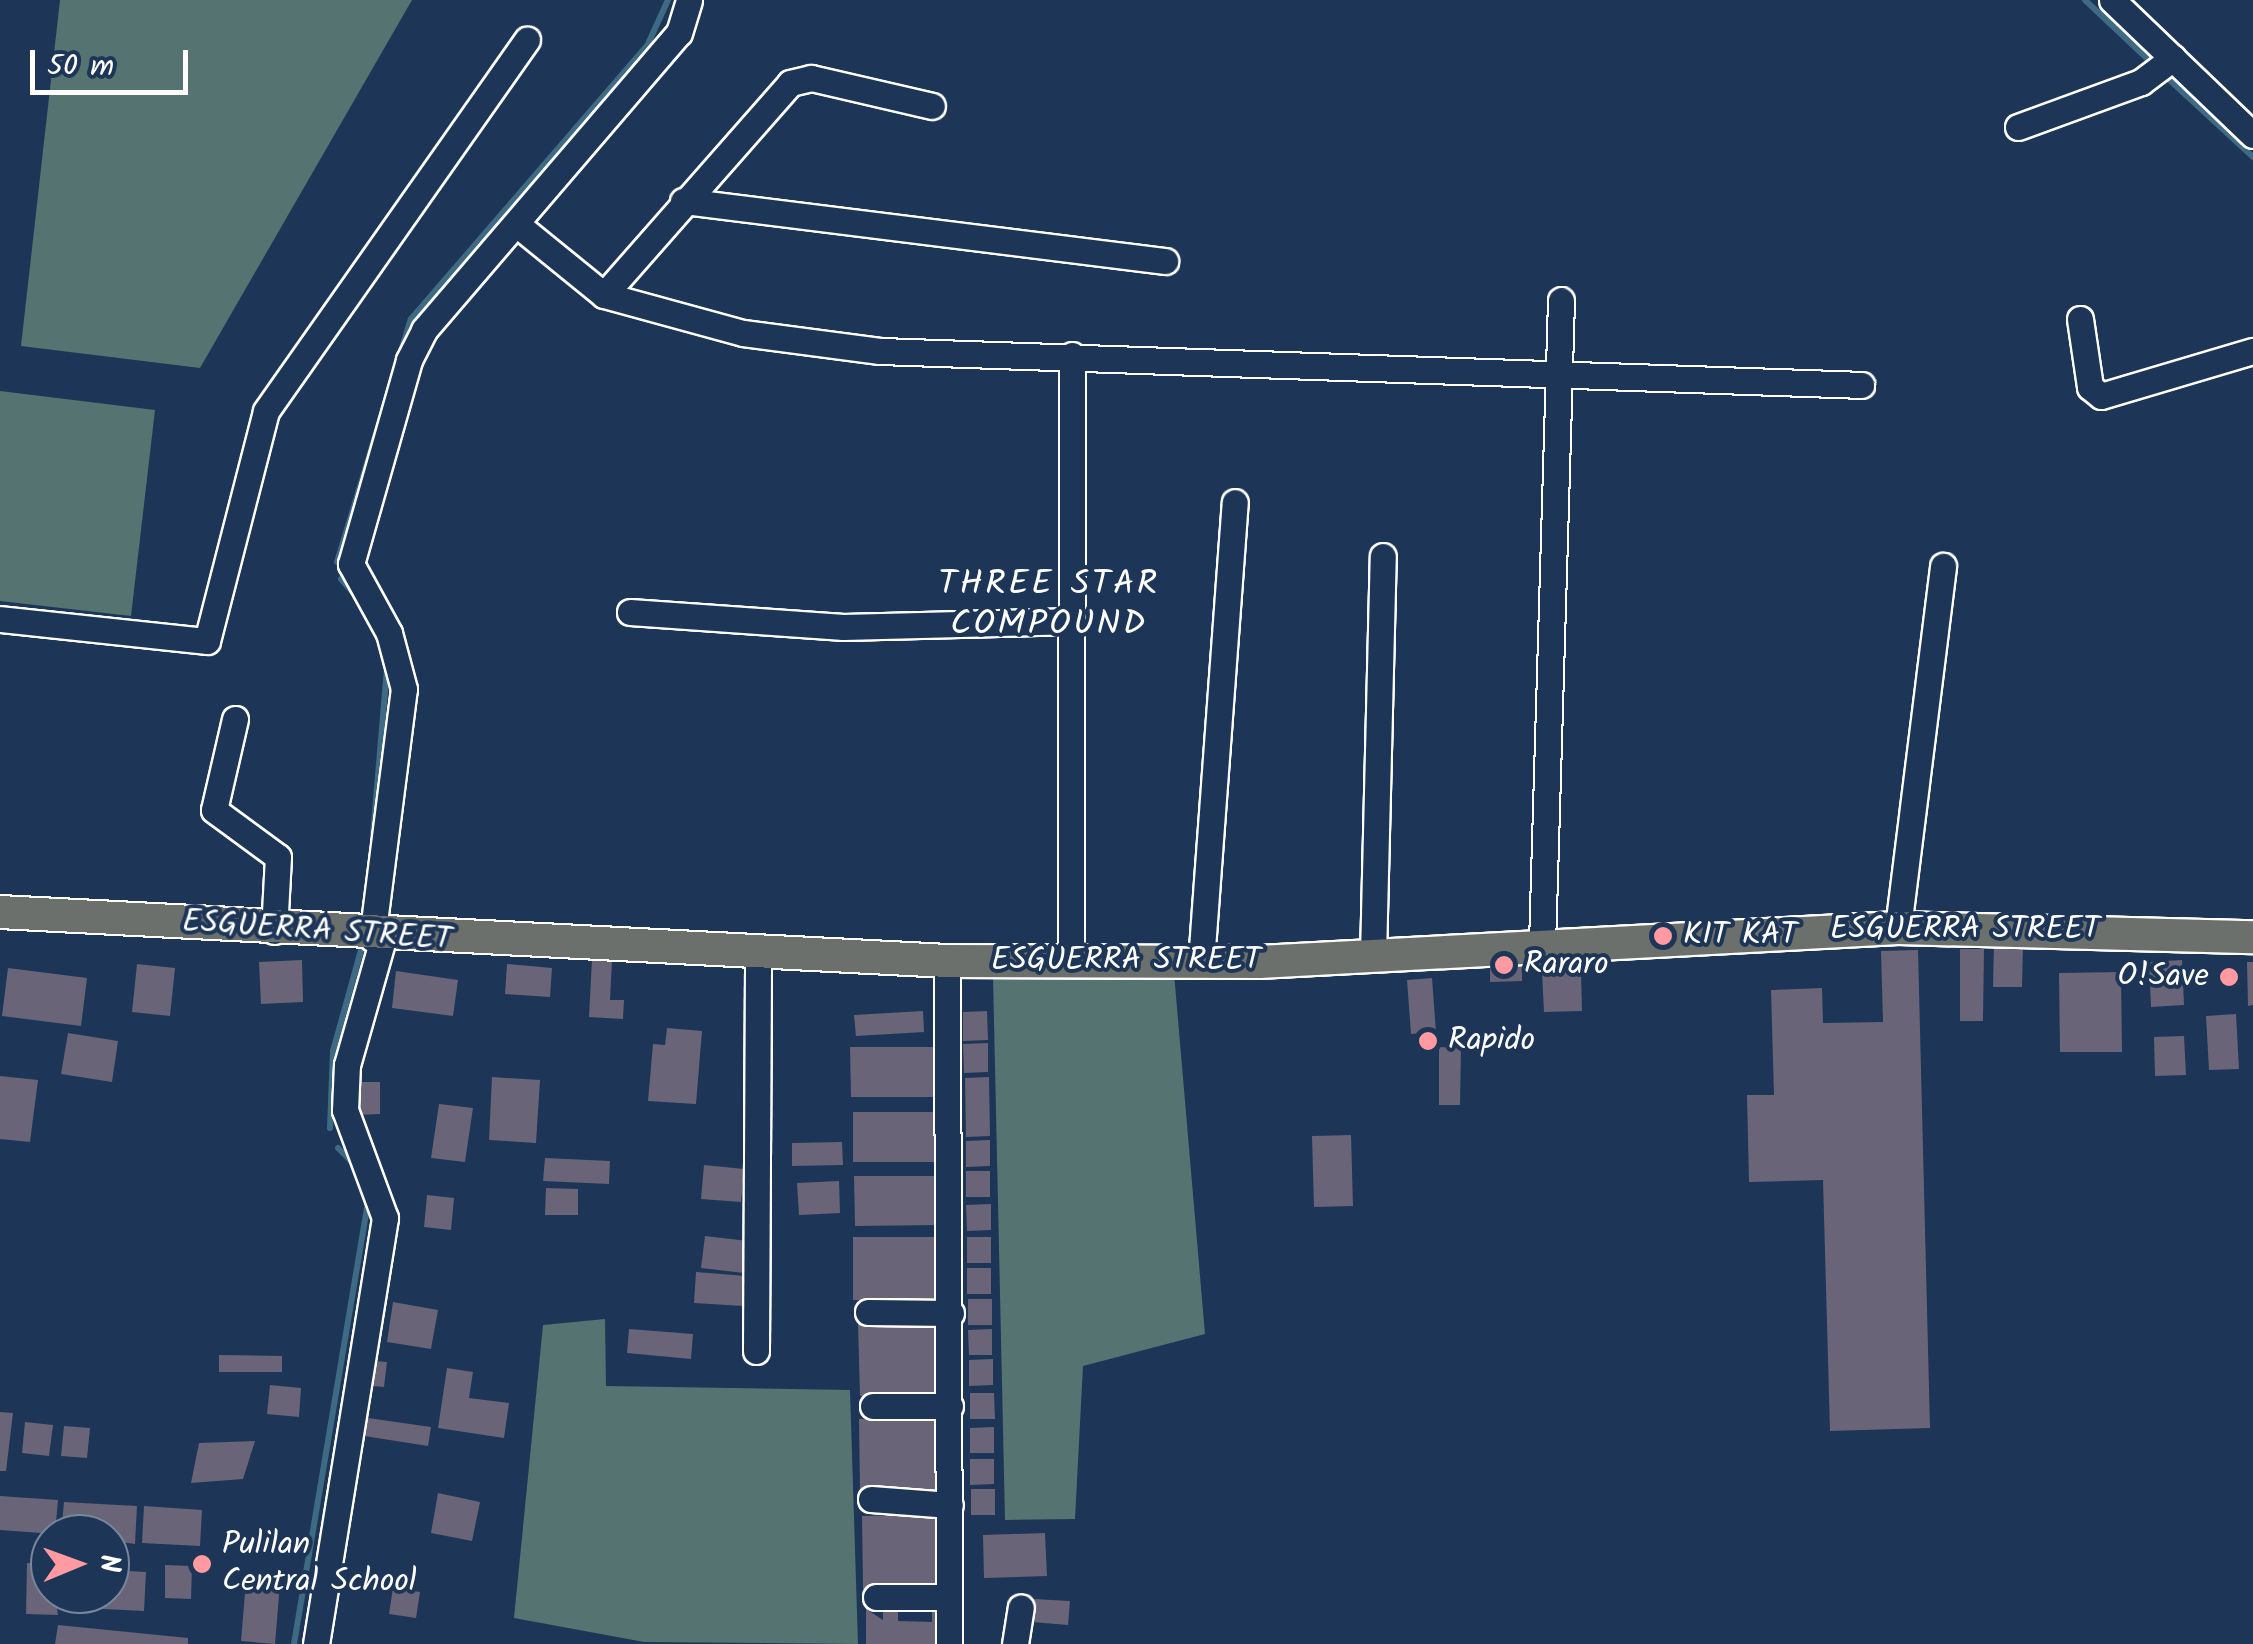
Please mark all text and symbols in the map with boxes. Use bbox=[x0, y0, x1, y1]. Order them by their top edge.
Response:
scale bar bbox=[35, 30, 192, 92]
text: 50 m bbox=[47, 43, 114, 91]
district label: THREE STAR COMPOUND bbox=[938, 564, 1160, 646]
street label: ESGUERRA STREET bbox=[181, 903, 453, 961]
street label: ESGUERRA STREET bbox=[1830, 911, 2100, 949]
place label: KIT KAT bbox=[1683, 917, 1797, 955]
marker: KIT KAT bbox=[1652, 925, 1674, 947]
street label: ESGUERRA STREET bbox=[991, 942, 1261, 980]
place label: Rararo bbox=[1524, 946, 1608, 984]
marker: Rararo bbox=[1493, 954, 1515, 976]
place label: O!Save bbox=[2118, 958, 2209, 996]
marker: O!Save bbox=[2218, 966, 2240, 988]
place label: Rapido bbox=[1448, 1022, 1535, 1060]
marker: Rapido bbox=[1417, 1030, 1439, 1052]
north arrow bbox=[30, 1514, 130, 1614]
place label: Pulilan Central School bbox=[222, 1527, 416, 1602]
marker: Pulilan Central School bbox=[191, 1553, 213, 1575]
text: N bbox=[86, 1554, 131, 1573]

